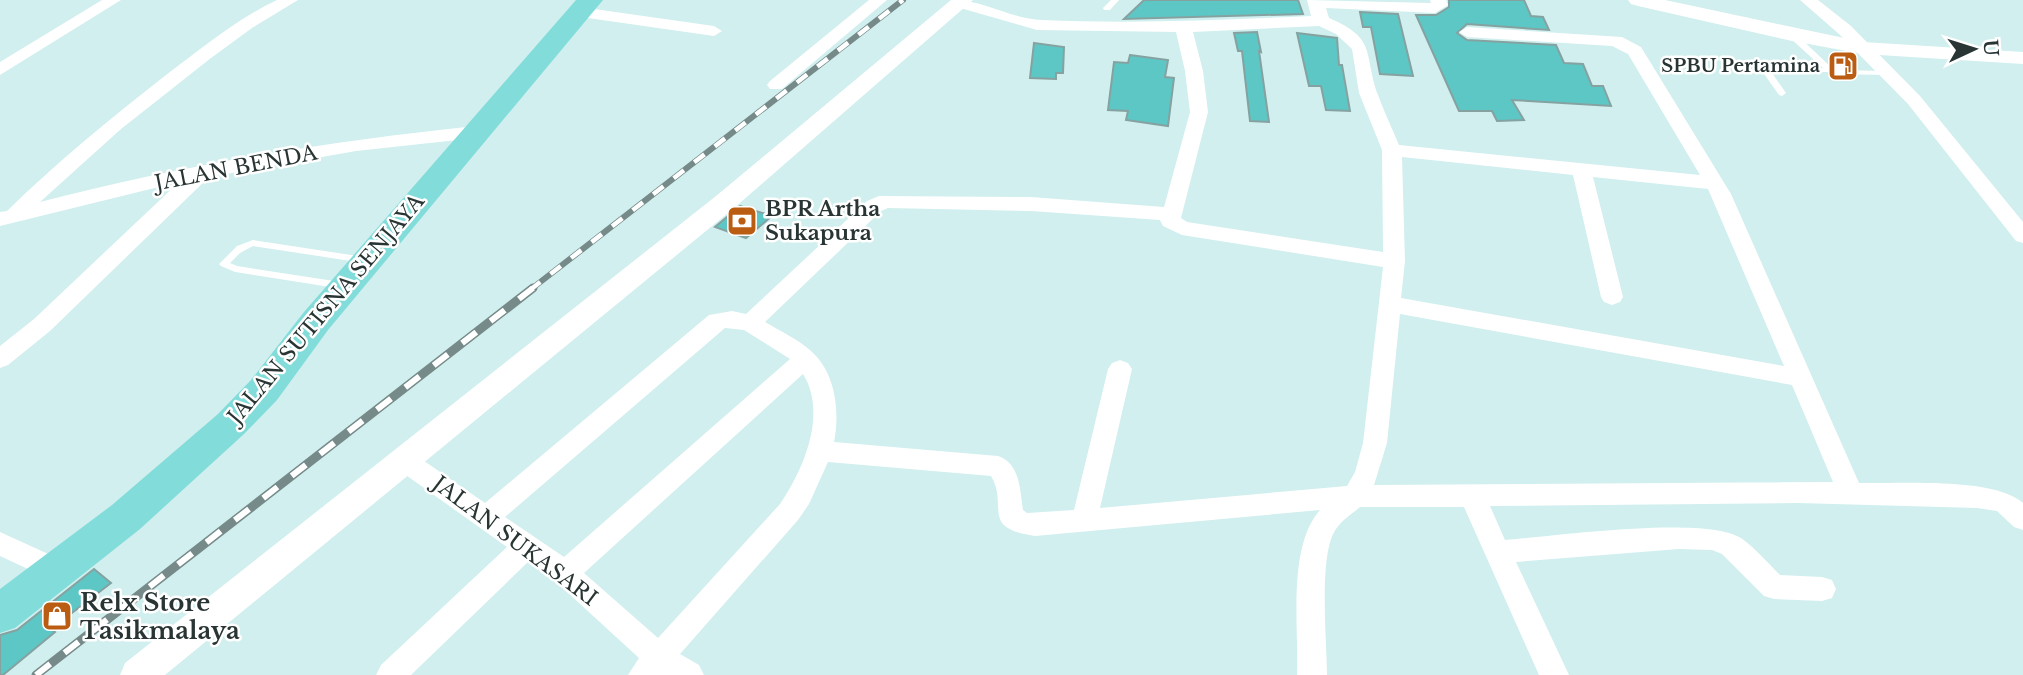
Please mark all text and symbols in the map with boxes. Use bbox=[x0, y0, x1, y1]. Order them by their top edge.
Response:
north arrow bbox=[1939, 14, 2009, 84]
text: U bbox=[1978, 39, 2003, 57]
fuel station icon: SPBU Pertamina bbox=[1826, 49, 1860, 83]
place label: SPBU Pertamina bbox=[1661, 55, 1821, 77]
street label: JALAN BENDA bbox=[150, 139, 320, 197]
street label: JALAN SUTISNA SENJAYA bbox=[220, 188, 430, 432]
place label: BPR Artha Sukapura bbox=[765, 196, 880, 246]
bank icon: BPR Artha Sukapura bbox=[725, 204, 759, 238]
street label: JALAN SUKASARI bbox=[425, 469, 603, 611]
place label: Relx Store Tasikmalaya bbox=[80, 588, 240, 645]
shop icon: Relx Store Tasikmalaya bbox=[40, 599, 74, 633]

